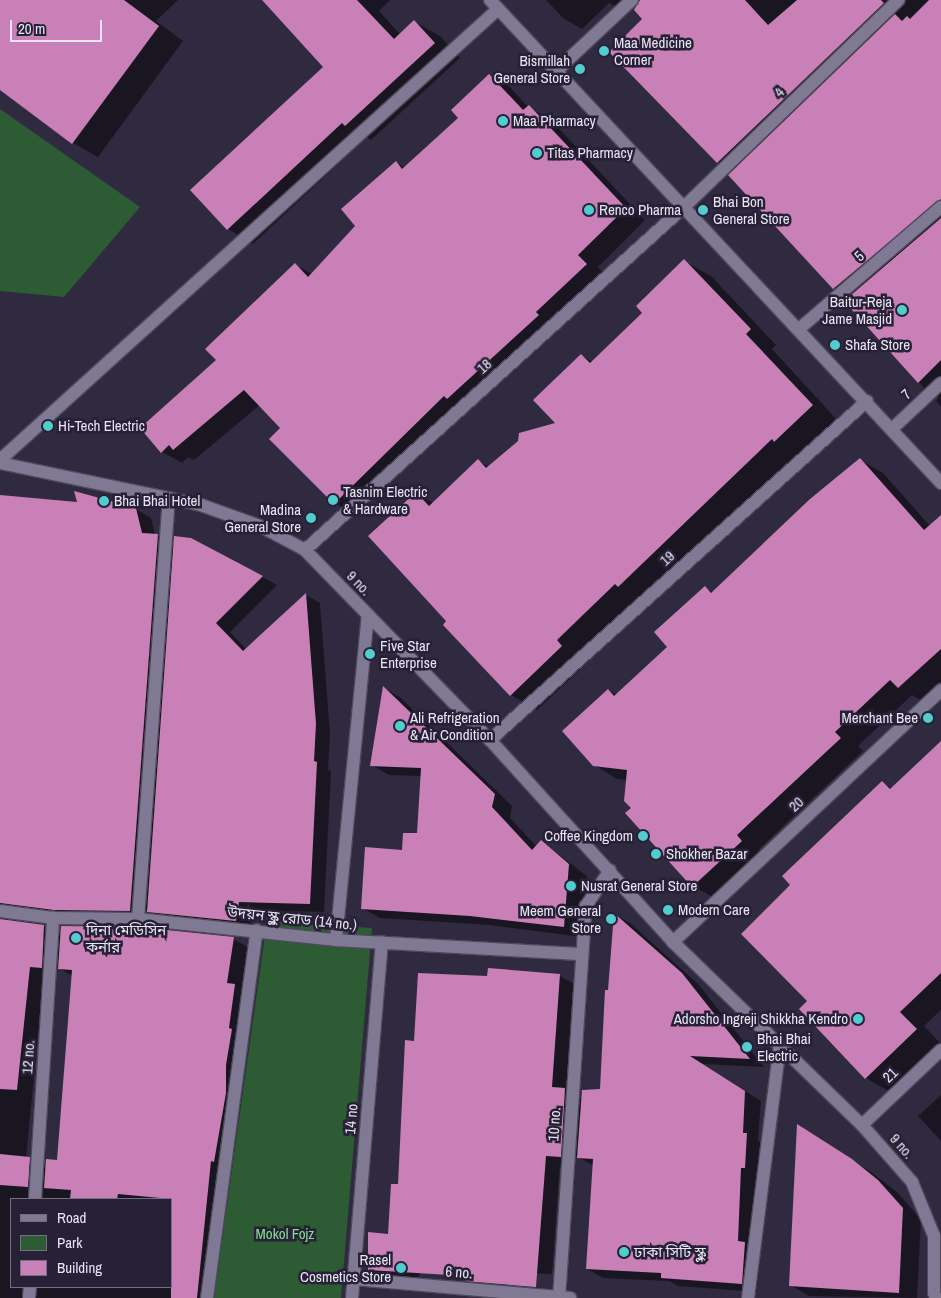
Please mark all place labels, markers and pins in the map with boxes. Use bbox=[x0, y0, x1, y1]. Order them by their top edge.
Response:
place label: Maa Medicine Corner bbox=[614, 33, 692, 68]
marker: Maa Medicine Corner bbox=[598, 45, 610, 57]
place label: Bismillah General Store bbox=[493, 51, 570, 86]
marker: Bismillah General Store bbox=[574, 63, 586, 75]
place label: Maa Pharmacy bbox=[513, 112, 596, 130]
marker: Maa Pharmacy bbox=[497, 115, 509, 127]
place label: Titas Pharmacy bbox=[547, 144, 633, 162]
marker: Titas Pharmacy bbox=[531, 147, 543, 159]
place label: Bhai Bon General Store bbox=[713, 192, 790, 227]
place label: Renco Pharma bbox=[599, 201, 681, 219]
marker: Renco Pharma bbox=[583, 204, 595, 216]
marker: Bhai Bon General Store bbox=[697, 204, 709, 216]
place label: Baitur-Reja Jame Masjid bbox=[822, 292, 892, 327]
marker: Baitur-Reja Jame Masjid bbox=[896, 304, 908, 316]
place label: Shafa Store bbox=[845, 336, 910, 354]
marker: Shafa Store bbox=[829, 339, 841, 351]
place label: Hi-Tech Electric bbox=[58, 417, 145, 435]
marker: Hi-Tech Electric bbox=[42, 420, 54, 432]
place label: Tasnim Electric & Hardware bbox=[343, 482, 427, 517]
place label: Bhai Bhai Hotel bbox=[114, 492, 200, 510]
marker: Tasnim Electric & Hardware bbox=[327, 494, 339, 506]
marker: Bhai Bhai Hotel bbox=[98, 495, 110, 507]
place label: Madina General Store bbox=[224, 500, 301, 535]
marker: Madina General Store bbox=[305, 512, 317, 524]
place label: Five Star Enterprise bbox=[380, 636, 437, 671]
marker: Five Star Enterprise bbox=[364, 648, 376, 660]
place label: Ali Refrigeration & Air Condition bbox=[410, 708, 500, 743]
place label: Merchant Bee bbox=[841, 709, 918, 727]
marker: Merchant Bee bbox=[922, 712, 934, 724]
marker: Ali Refrigeration & Air Condition bbox=[394, 720, 406, 732]
place label: Coffee Kingdom bbox=[544, 827, 633, 845]
marker: Coffee Kingdom bbox=[637, 830, 649, 842]
place label: Shokher Bazar bbox=[666, 845, 747, 863]
marker: Shokher Bazar bbox=[650, 848, 662, 860]
place label: Nusrat General Store bbox=[581, 877, 697, 895]
marker: Nusrat General Store bbox=[565, 880, 577, 892]
place label: Meem General Store bbox=[520, 901, 601, 936]
place label: Modern Care bbox=[678, 901, 750, 919]
marker: Modern Care bbox=[662, 904, 674, 916]
marker: Meem General Store bbox=[605, 913, 617, 925]
place label: দিনা মেডিসিন কর্নার bbox=[86, 920, 166, 955]
marker: দিনা মেডিসিন কর্নার bbox=[70, 932, 82, 944]
place label: Adorsho Ingreji Shikkha Kendro bbox=[674, 1010, 848, 1028]
marker: Adorsho Ingreji Shikkha Kendro bbox=[852, 1013, 864, 1025]
place label: Bhai Bhai Electric bbox=[757, 1029, 811, 1064]
marker: Bhai Bhai Electric bbox=[741, 1041, 753, 1053]
place label: ঢাকা সিটি স্কুল bbox=[634, 1243, 706, 1261]
marker: ঢাকা সিটি স্কুল bbox=[618, 1246, 630, 1258]
place label: Rasel Cosmetics Store bbox=[300, 1250, 391, 1285]
marker: Rasel Cosmetics Store bbox=[395, 1262, 407, 1274]

